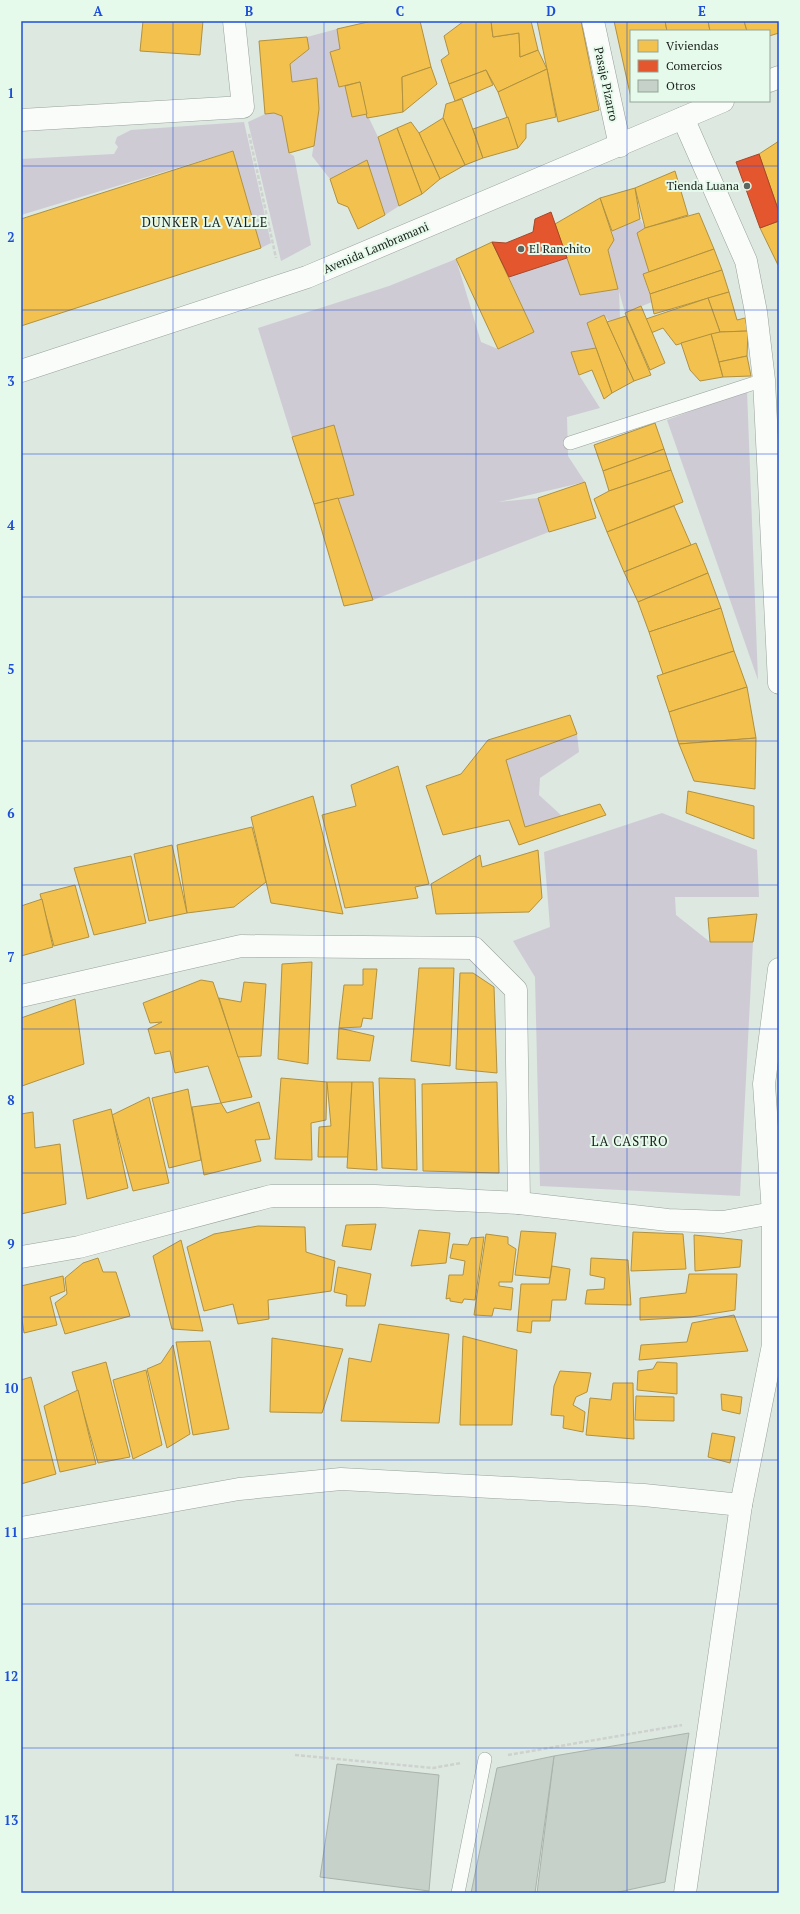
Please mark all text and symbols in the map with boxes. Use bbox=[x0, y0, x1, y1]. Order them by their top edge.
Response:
text: A bbox=[93, 2, 103, 20]
text: B bbox=[245, 2, 253, 20]
text: C bbox=[396, 2, 404, 20]
text: D bbox=[546, 2, 556, 20]
text: E bbox=[698, 2, 706, 20]
legend bbox=[630, 30, 770, 102]
text: Viviendas bbox=[666, 38, 719, 53]
street label: Pasaje Pizarro bbox=[591, 45, 622, 123]
text: Comercios bbox=[666, 58, 722, 73]
text: Otros bbox=[666, 78, 696, 93]
text: 1 bbox=[7, 84, 15, 102]
place label: Tienda Luana bbox=[666, 178, 739, 193]
marker: Tienda Luana bbox=[742, 181, 752, 191]
district label: DUNKER LA VALLE bbox=[142, 213, 268, 231]
street label: Avenida Lambramani bbox=[321, 218, 431, 277]
text: 2 bbox=[7, 228, 15, 246]
place label: El Ranchito bbox=[529, 241, 591, 256]
marker: El Ranchito bbox=[516, 244, 526, 254]
text: 3 bbox=[7, 372, 15, 390]
text: 4 bbox=[7, 516, 15, 534]
text: 5 bbox=[7, 660, 15, 678]
text: 6 bbox=[7, 804, 15, 822]
text: 7 bbox=[7, 948, 15, 966]
text: 8 bbox=[7, 1091, 15, 1109]
district label: LA CASTRO bbox=[591, 1132, 669, 1150]
text: 9 bbox=[7, 1235, 15, 1253]
text: 10 bbox=[4, 1379, 19, 1397]
text: 11 bbox=[4, 1523, 18, 1541]
text: 12 bbox=[4, 1667, 18, 1685]
text: 13 bbox=[4, 1811, 18, 1829]

